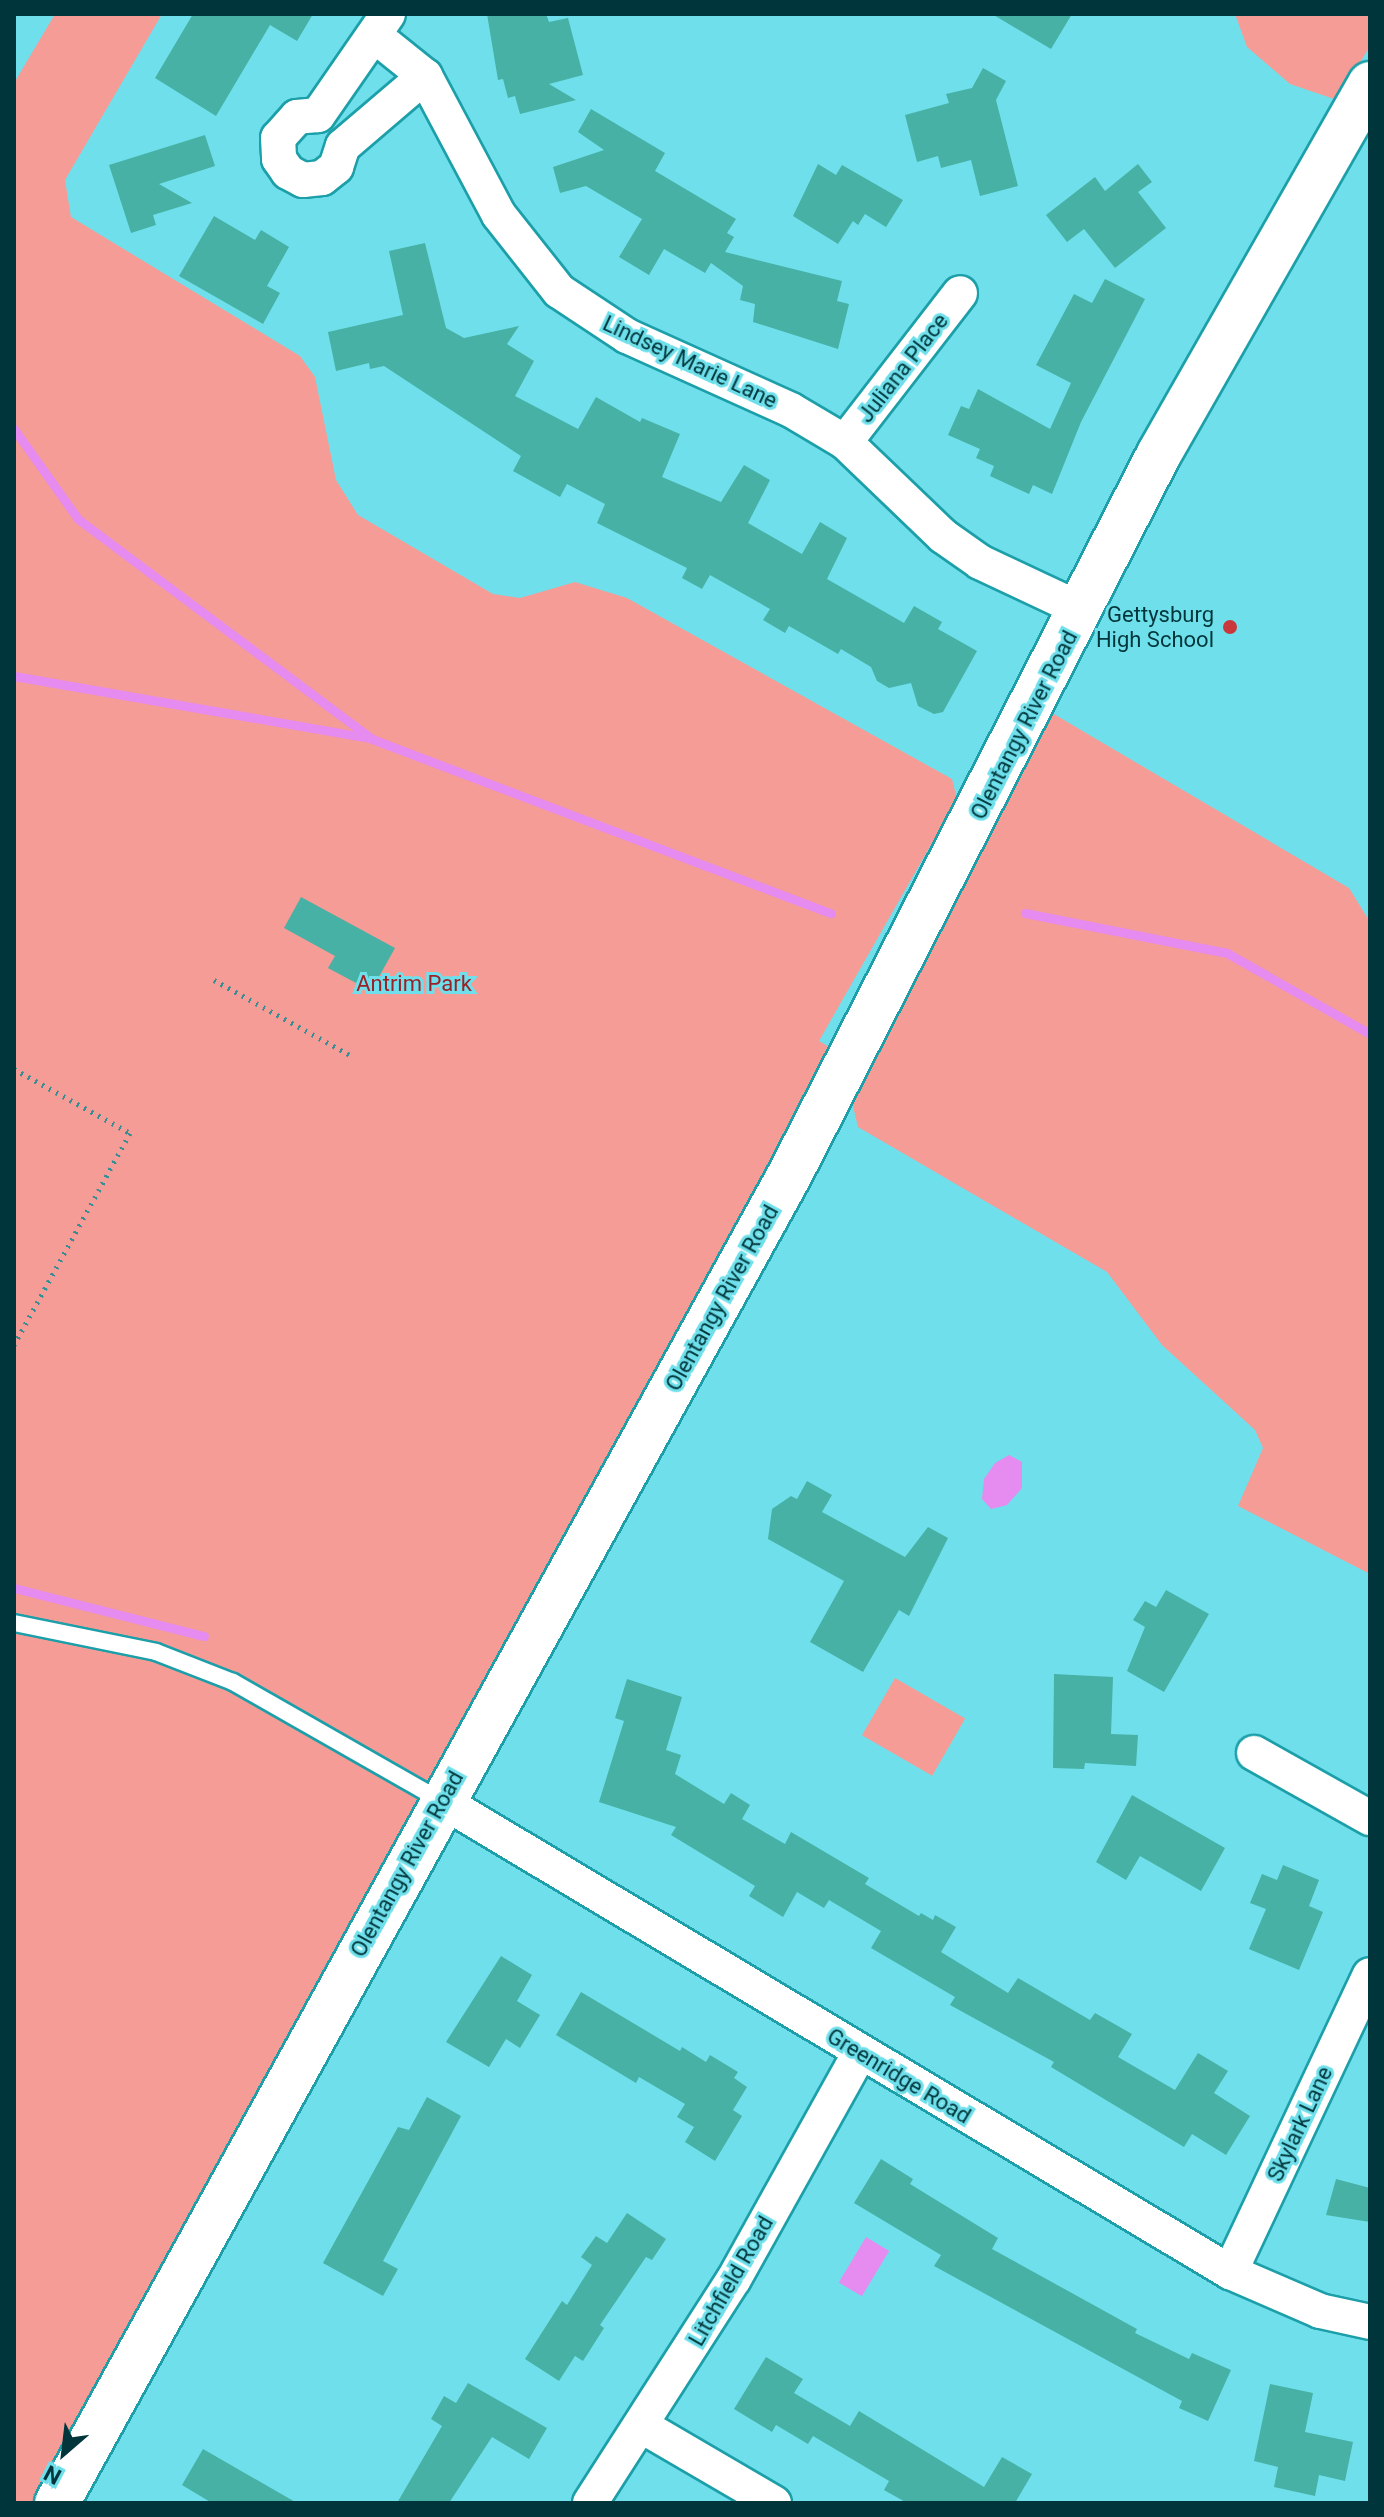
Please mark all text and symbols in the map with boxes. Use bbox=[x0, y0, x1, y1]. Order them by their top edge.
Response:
street label: Juliana Place bbox=[852, 308, 954, 428]
street label: Lindsey Marie Lane bbox=[599, 310, 781, 414]
place label: Gettysburg High School bbox=[1096, 601, 1214, 652]
marker: Gettysburg High School bbox=[1221, 618, 1239, 636]
street label: Olentangy River Road bbox=[965, 626, 1083, 824]
park label: Antrim Park bbox=[356, 971, 472, 997]
street label: Olentangy River Road bbox=[660, 1201, 784, 1395]
street label: Olentangy River Road bbox=[345, 1767, 469, 1961]
street label: Greenridge Road bbox=[822, 2023, 976, 2129]
street label: Skylark Lane bbox=[1262, 2062, 1338, 2186]
street label: Litchfield Road bbox=[683, 2211, 779, 2351]
north arrow bbox=[24, 2413, 104, 2493]
text: N bbox=[40, 2460, 65, 2489]

